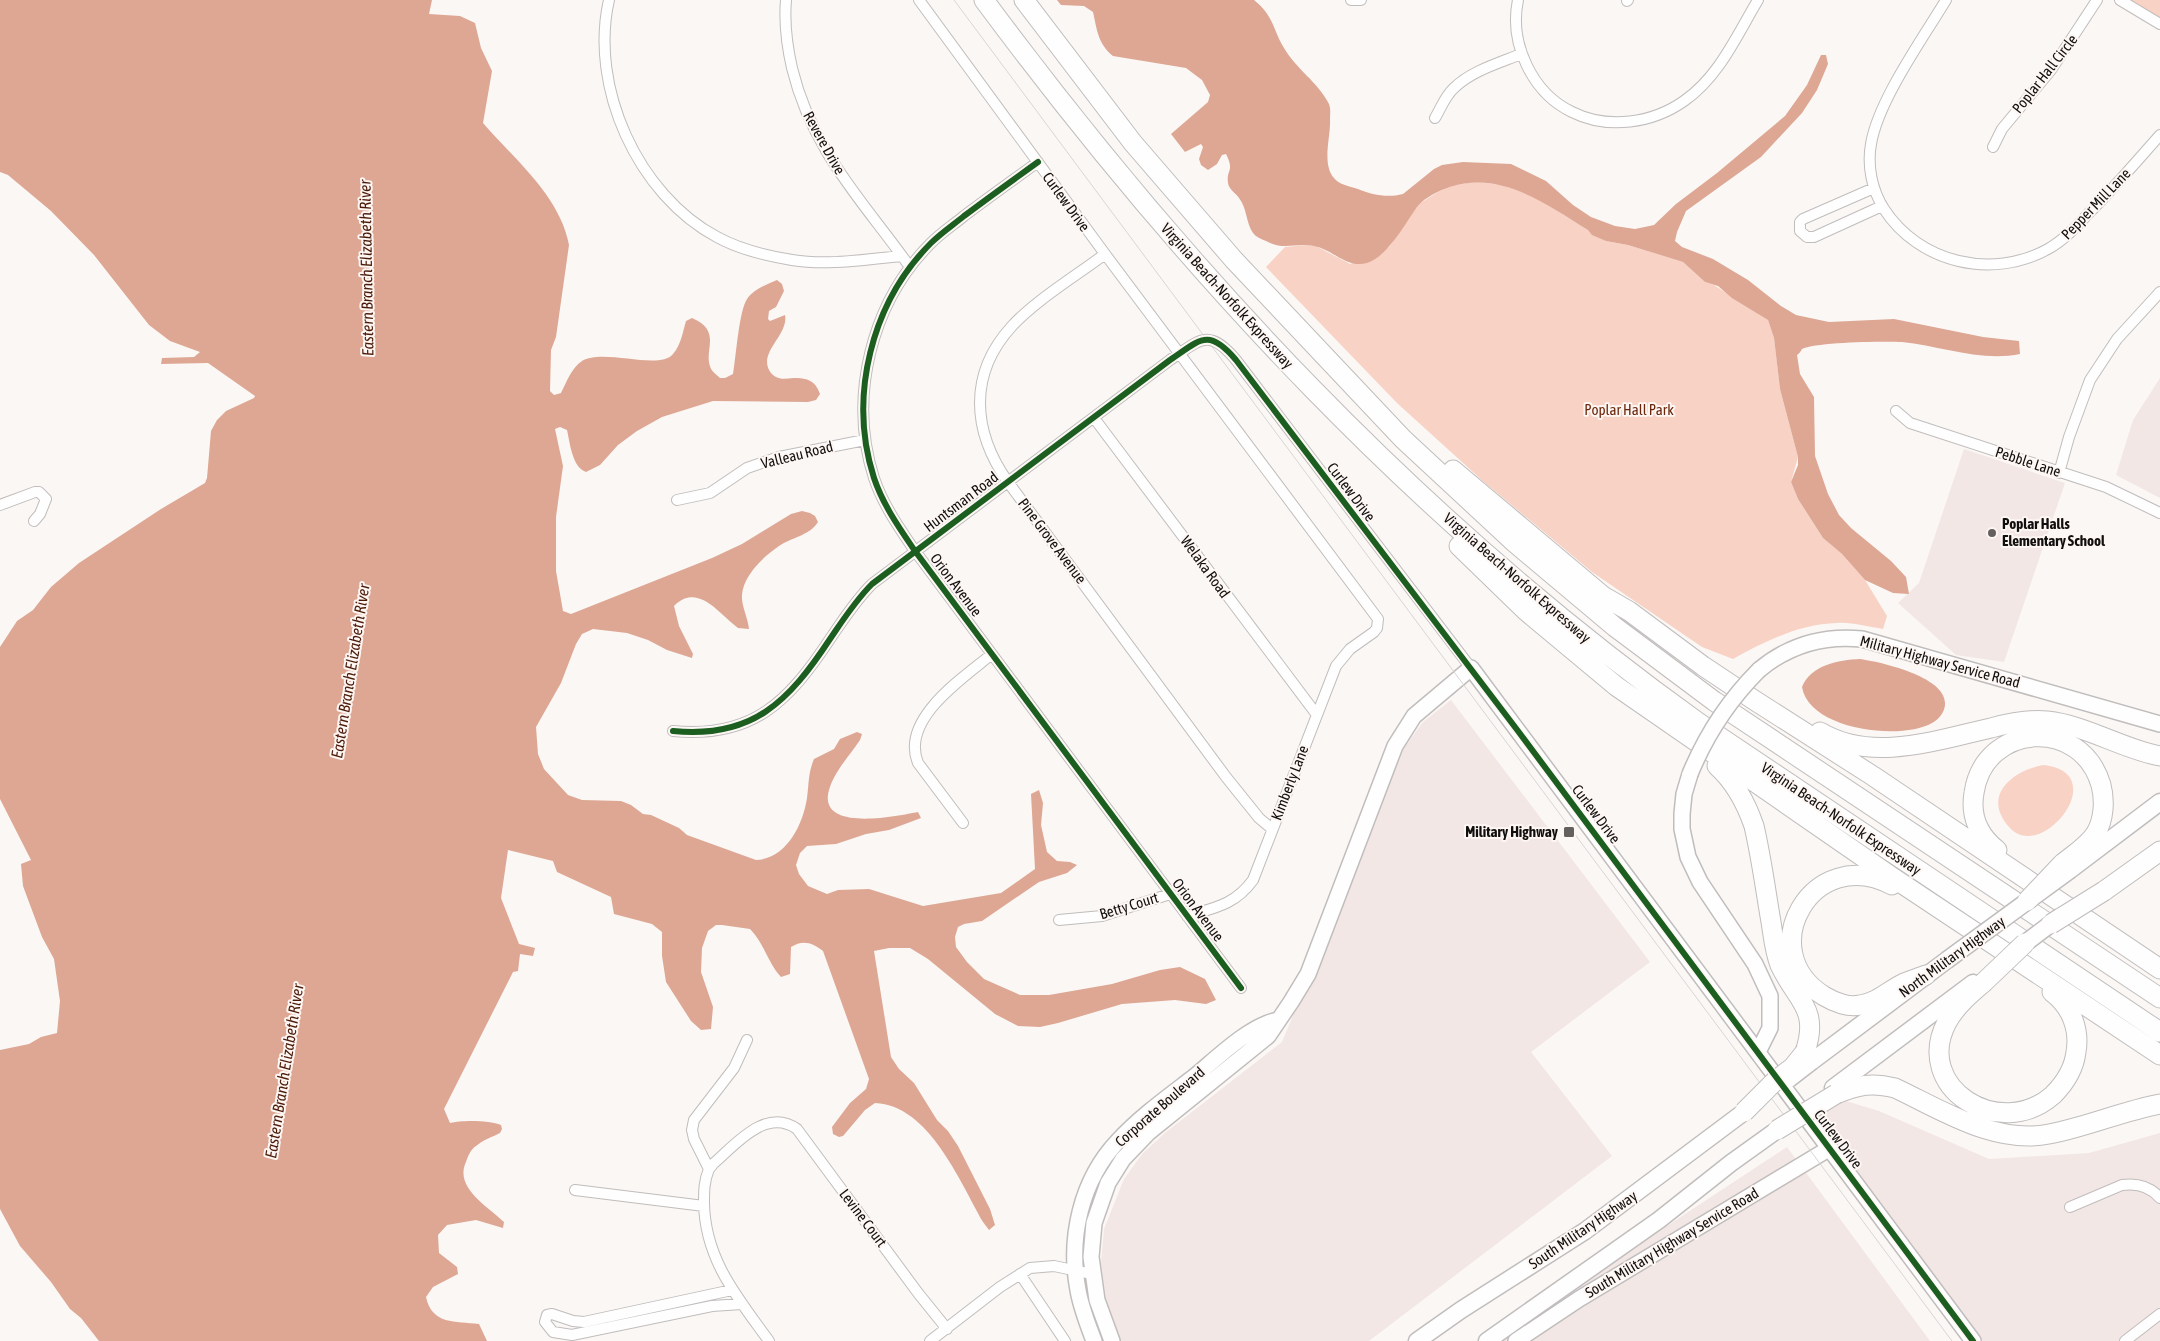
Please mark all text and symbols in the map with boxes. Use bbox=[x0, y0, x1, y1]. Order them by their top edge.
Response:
street label: Poplar Hall Circle bbox=[2009, 31, 2081, 116]
street label: Revere Drive bbox=[800, 108, 849, 177]
street label: Pepper Mill Lane bbox=[2058, 165, 2134, 243]
street label: Curlew Drive bbox=[1039, 169, 1094, 235]
water label: Eastern Branch Elizabeth River bbox=[355, 178, 377, 356]
street label: Virginia Beach-Norfolk Expressway bbox=[1158, 220, 1297, 372]
park label: Poplar Hall Park bbox=[1584, 401, 1674, 418]
street label: Valleau Road bbox=[759, 437, 835, 472]
street label: Pebble Lane bbox=[1993, 443, 2063, 480]
street label: Curlew Drive bbox=[1324, 459, 1379, 525]
street label: Huntsman Road bbox=[920, 468, 1001, 535]
street label: Pine Grove Avenue bbox=[1015, 495, 1090, 587]
street label: Virginia Beach-Norfolk Expressway bbox=[1440, 509, 1594, 646]
place label: Poplar Halls Elementary School bbox=[2002, 515, 2106, 549]
marker: Poplar Halls Elementary School bbox=[1986, 527, 1998, 539]
street label: Welaka Road bbox=[1177, 532, 1234, 601]
street label: Orion Avenue bbox=[927, 550, 986, 620]
water label: Eastern Branch Elizabeth River bbox=[327, 581, 373, 760]
street label: Military Highway Service Road bbox=[1858, 632, 2022, 691]
street label: Kimberly Lane bbox=[1267, 743, 1312, 823]
street label: Virginia Beach-Norfolk Expressway bbox=[1758, 759, 1924, 879]
street label: Curlew Drive bbox=[1569, 781, 1624, 847]
place label: Military Highway bbox=[1465, 823, 1559, 840]
marker: Military Highway bbox=[1562, 825, 1576, 839]
street label: Orion Avenue bbox=[1169, 875, 1228, 945]
street label: Betty Court bbox=[1097, 889, 1160, 922]
street label: North Military Highway bbox=[1896, 913, 2008, 1001]
water label: Eastern Branch Elizabeth River bbox=[261, 981, 307, 1160]
street label: Corporate Boulevard bbox=[1111, 1063, 1208, 1150]
street label: Curlew Drive bbox=[1811, 1106, 1866, 1172]
street label: South Military Highway Service Road bbox=[1582, 1184, 1762, 1301]
street label: Levine Court bbox=[836, 1185, 891, 1250]
street label: South Military Highway bbox=[1525, 1187, 1640, 1272]

